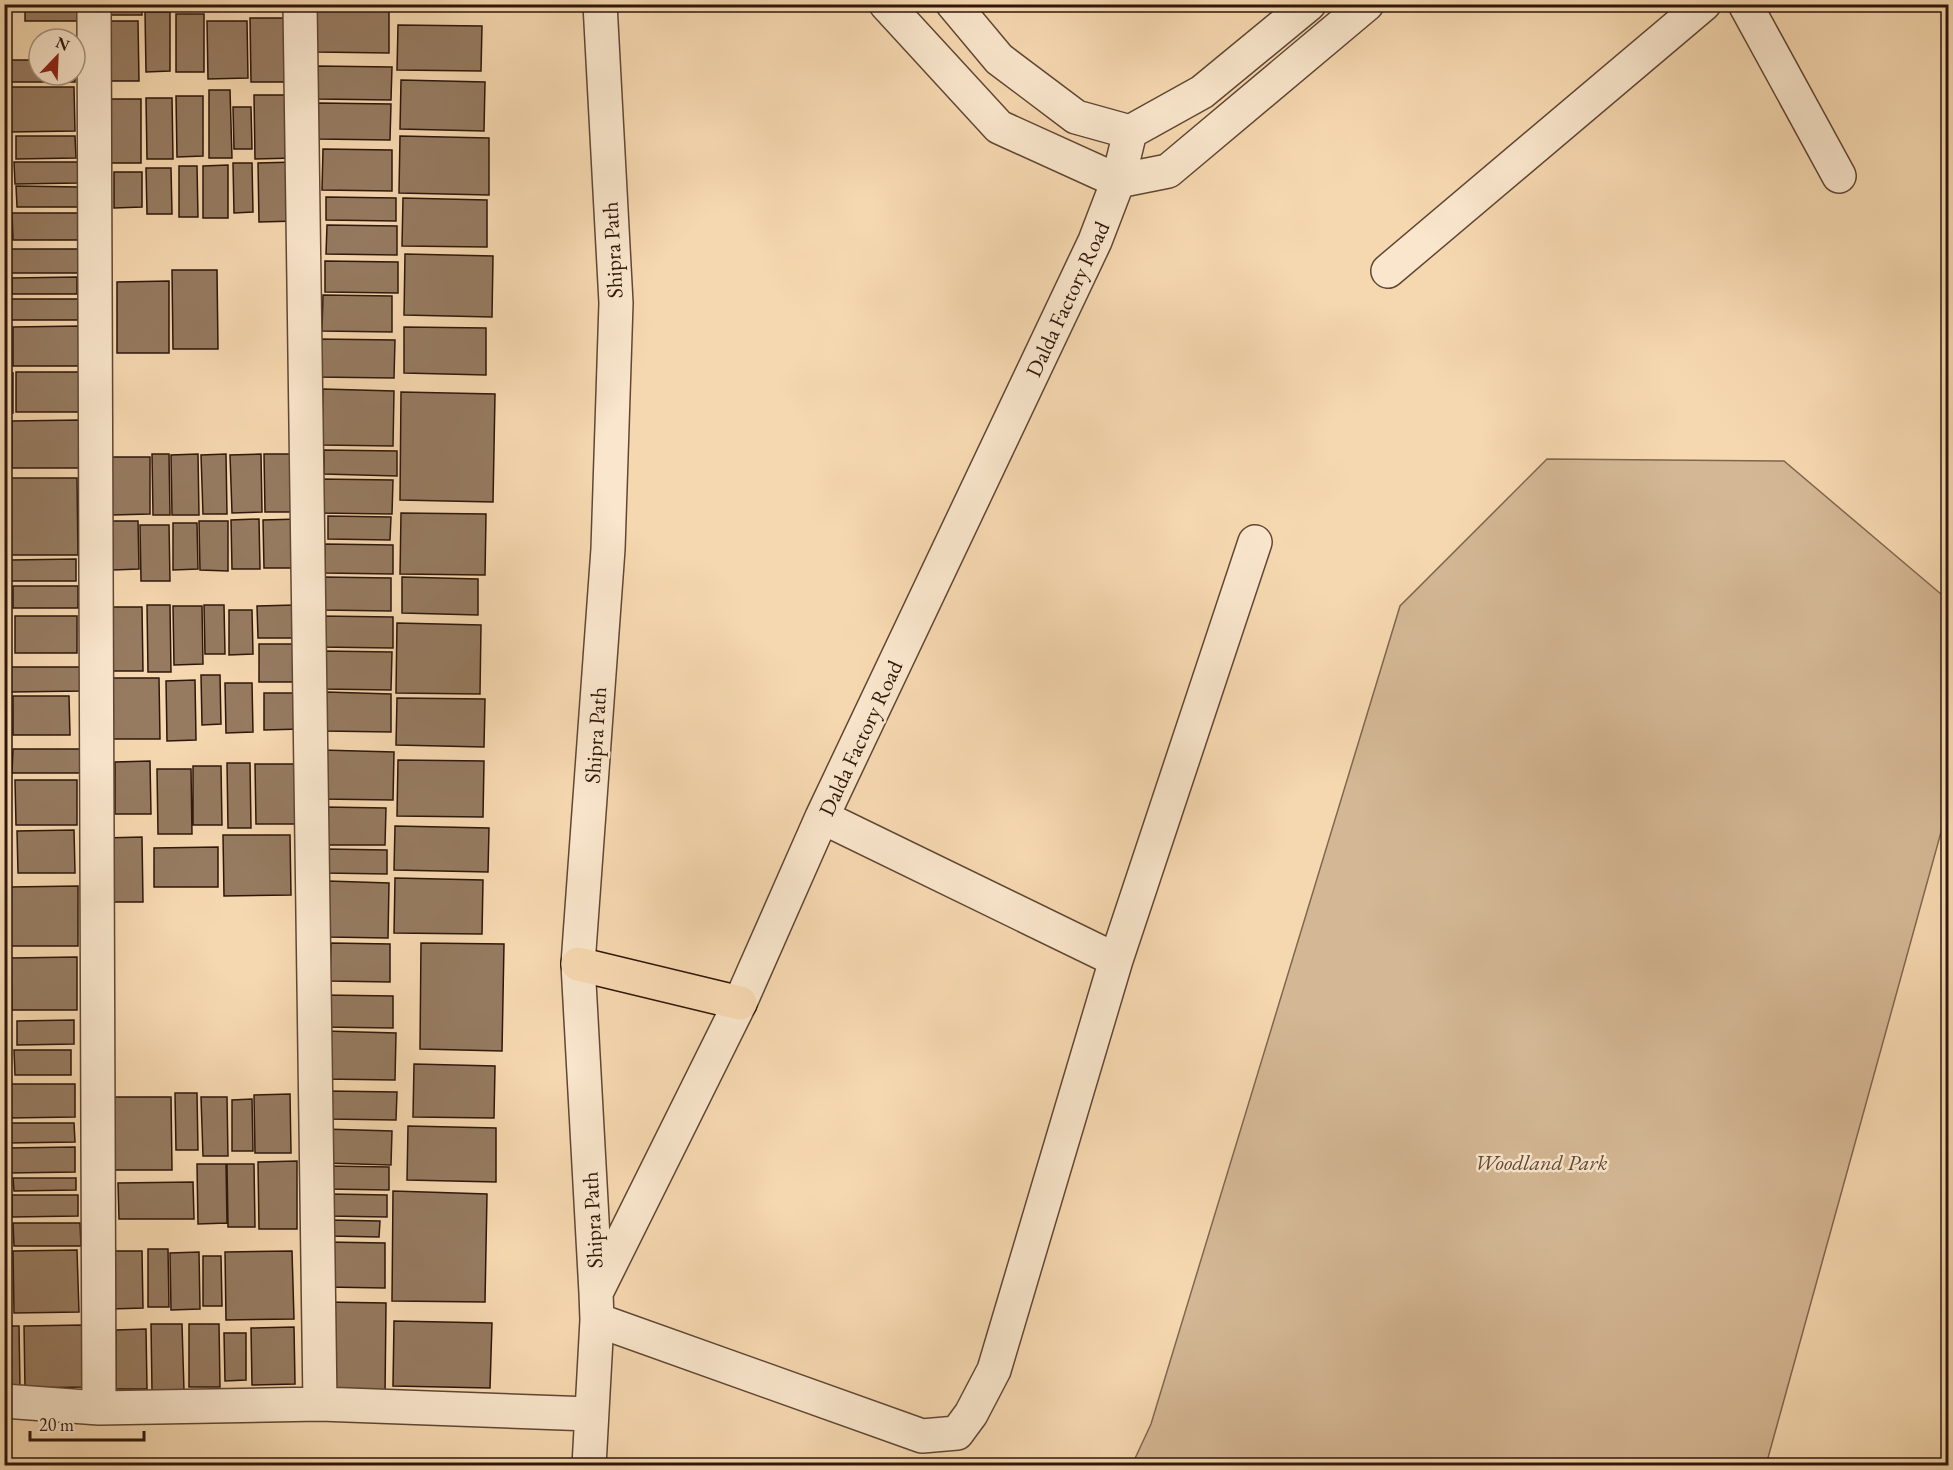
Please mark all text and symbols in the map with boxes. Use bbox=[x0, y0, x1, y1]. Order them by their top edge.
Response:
north arrow bbox=[27, 27, 87, 87]
text: N bbox=[53, 31, 73, 56]
street label: Shipra Path bbox=[595, 201, 630, 299]
street label: Dalda Factory Road bbox=[1019, 216, 1117, 382]
street label: Dalda Factory Road bbox=[812, 655, 910, 821]
street label: Shipra Path bbox=[578, 686, 613, 784]
park label: Woodland Park bbox=[1475, 1148, 1607, 1177]
street label: Shipra Path bbox=[575, 1171, 610, 1269]
scale bar bbox=[30, 1404, 144, 1442]
text: 20 m bbox=[39, 1413, 74, 1436]

